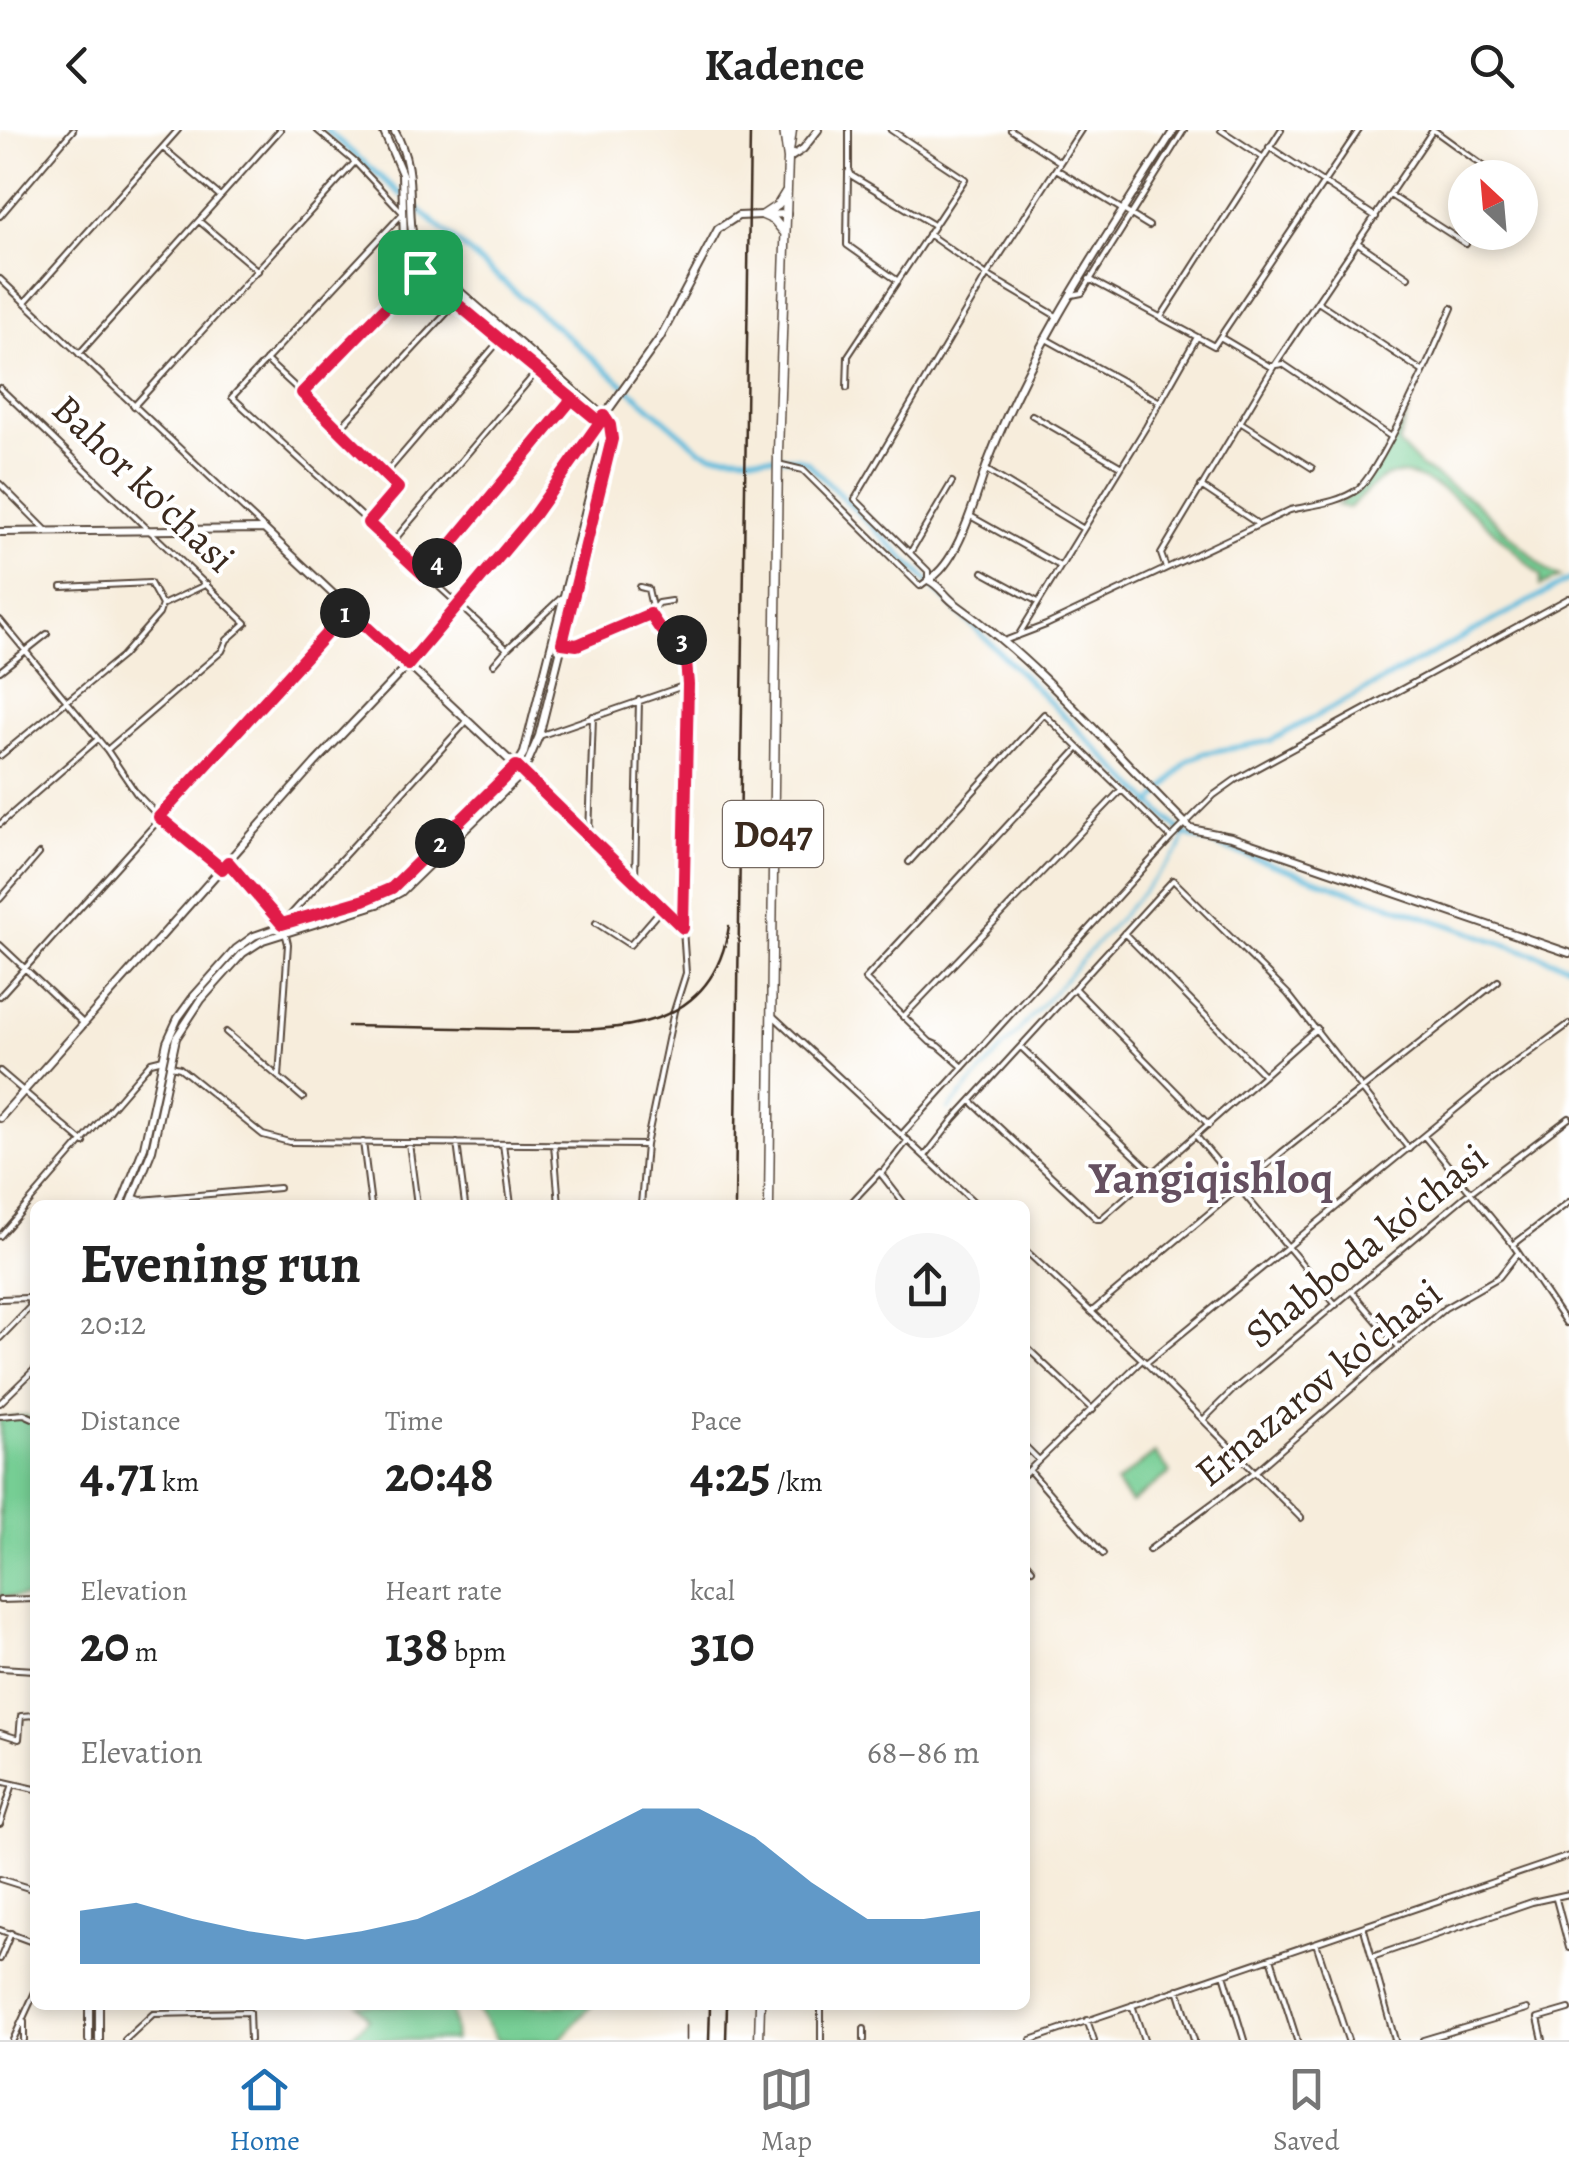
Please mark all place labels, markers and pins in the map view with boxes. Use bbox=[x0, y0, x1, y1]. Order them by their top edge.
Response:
pin bbox=[378, 230, 463, 315]
pin: 4 bbox=[412, 538, 462, 588]
pin: 1 bbox=[320, 588, 370, 638]
pin: 3 bbox=[657, 615, 707, 665]
pin: 2 bbox=[415, 818, 465, 868]

